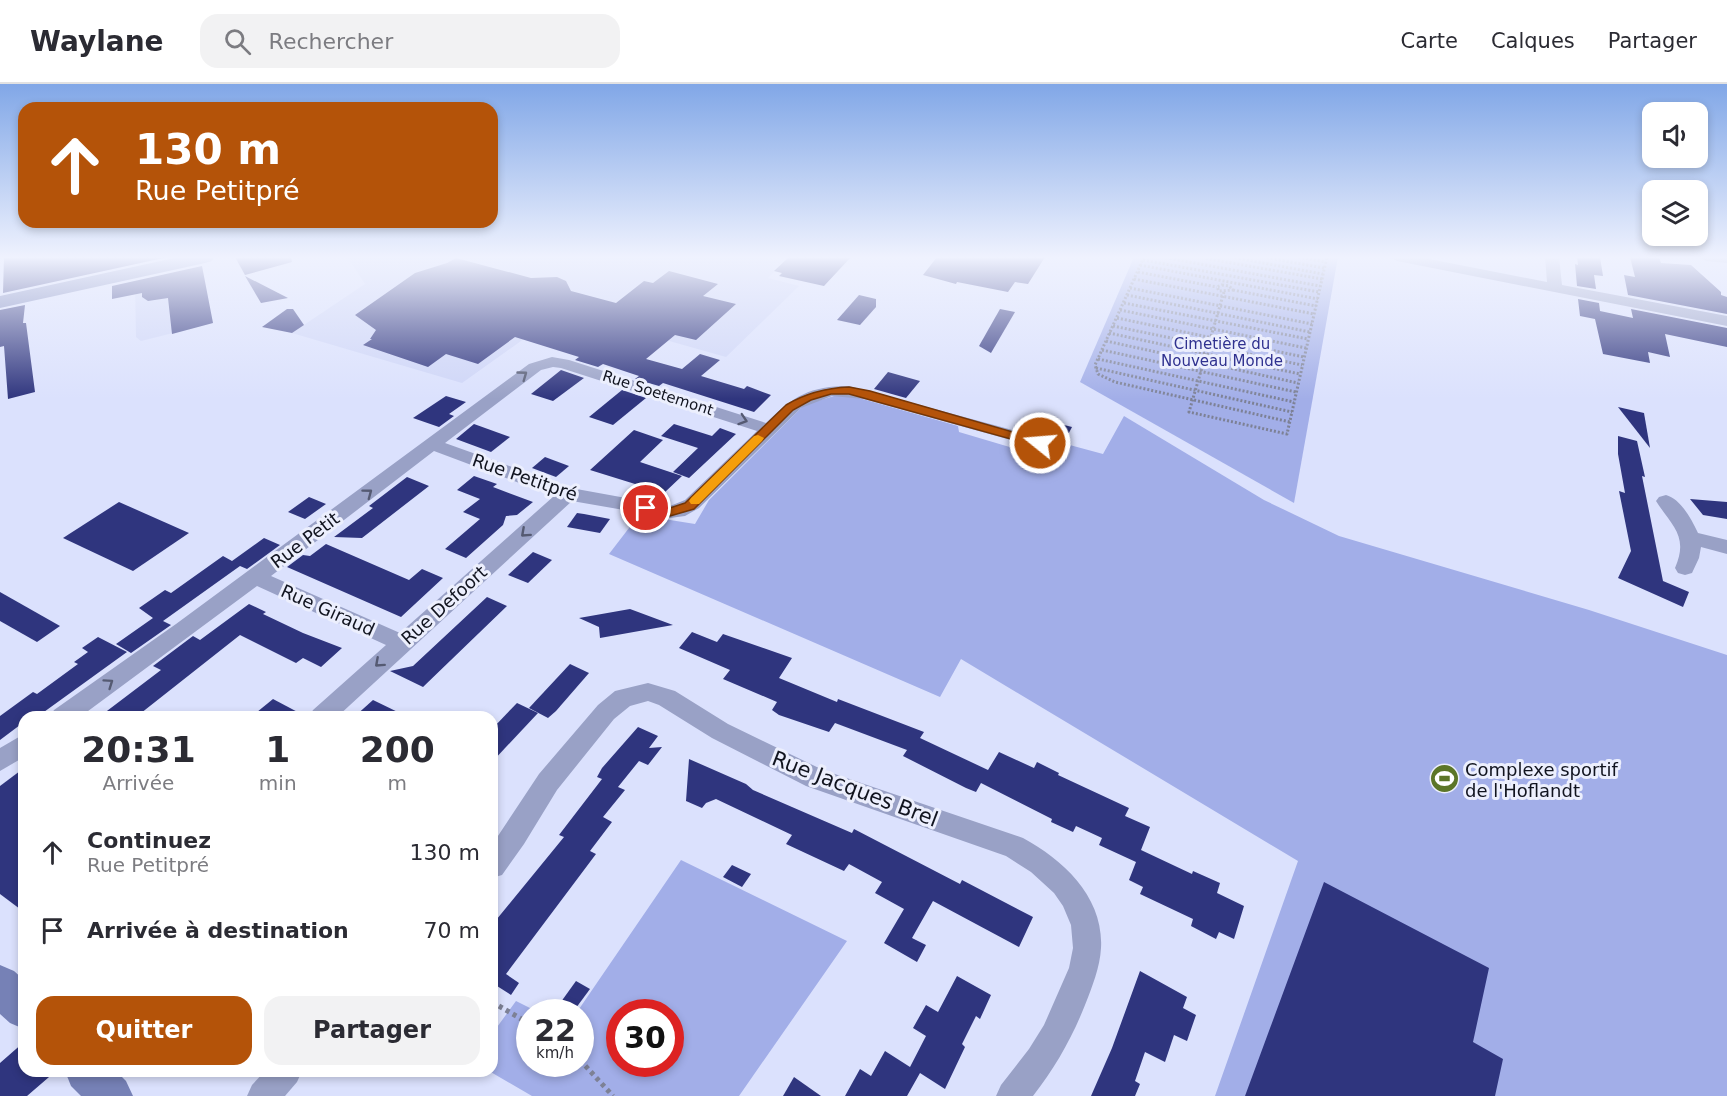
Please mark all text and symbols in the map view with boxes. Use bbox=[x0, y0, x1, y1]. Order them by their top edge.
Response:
search box bbox=[200, 14, 620, 68]
text: Waylane bbox=[30, 25, 164, 58]
icon: search bbox=[221, 25, 254, 58]
text: Rechercher bbox=[269, 29, 393, 54]
text: Carte bbox=[1401, 29, 1458, 53]
text: Calques bbox=[1491, 29, 1575, 53]
text: Partager bbox=[1608, 29, 1697, 53]
map controls bbox=[1642, 102, 1708, 246]
button: sound bbox=[1642, 102, 1708, 168]
text: 130 m bbox=[135, 125, 281, 174]
icon: ahead bbox=[36, 126, 114, 204]
text: Rue Petitpré bbox=[135, 175, 300, 206]
button: layers bbox=[1642, 180, 1708, 246]
park label: Cimetière du Nouveau Monde bbox=[1161, 335, 1283, 370]
street label: Rue Soetemont bbox=[600, 367, 716, 419]
one-way arrow bbox=[517, 371, 528, 382]
position arrow bbox=[1008, 411, 1072, 475]
one-way arrow bbox=[737, 413, 748, 426]
street label: Rue Petitpré bbox=[470, 449, 580, 505]
pin bbox=[620, 482, 671, 533]
one-way arrow bbox=[361, 489, 372, 500]
icon: arrive bbox=[629, 491, 662, 524]
street label: Rue Petit bbox=[267, 507, 343, 573]
one-way arrow bbox=[521, 526, 532, 537]
street label: Rue Defoort bbox=[397, 561, 491, 649]
street label: Rue Giraud bbox=[278, 580, 378, 640]
one-way arrow bbox=[376, 656, 386, 667]
one-way arrow bbox=[103, 679, 114, 690]
text: 20:31 bbox=[81, 729, 196, 770]
text: 1 bbox=[265, 729, 290, 770]
text: 200 bbox=[360, 729, 435, 770]
street label: Rue Jacques Brel bbox=[769, 746, 941, 832]
place label: Complexe sportif de l'Hoflandt bbox=[1465, 759, 1618, 801]
sports icon: Complexe sportif de l'Hoflandt bbox=[1428, 763, 1460, 795]
text: Arrivée bbox=[103, 771, 174, 795]
text: min bbox=[259, 771, 297, 795]
text: m bbox=[388, 771, 407, 795]
text: Continuez bbox=[87, 828, 211, 853]
icon: ahead bbox=[36, 836, 69, 869]
text: 130 m bbox=[410, 840, 480, 865]
text: Rue Petitpré bbox=[87, 853, 209, 877]
icon: arrive bbox=[36, 914, 69, 947]
text: Arrivée à destination bbox=[87, 918, 349, 943]
text: 70 m bbox=[424, 918, 480, 943]
button: Quitter bbox=[36, 996, 252, 1065]
button: Partager bbox=[264, 996, 480, 1065]
speed limit sign: 30 bbox=[606, 999, 684, 1077]
text: 22 bbox=[534, 1013, 576, 1048]
text: km/h bbox=[536, 1044, 574, 1062]

